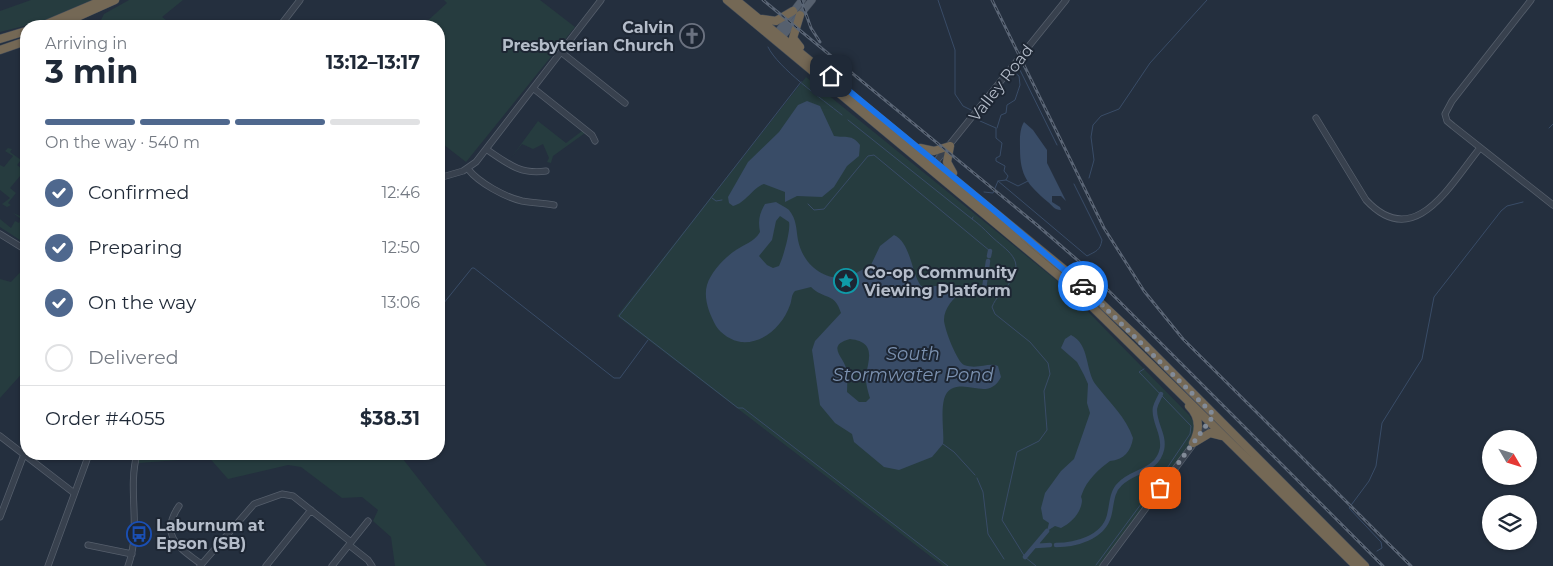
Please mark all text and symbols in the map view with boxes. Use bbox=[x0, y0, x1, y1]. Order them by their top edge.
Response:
place label: Calvin Presbyterian Church bbox=[502, 18, 674, 55]
church icon: Calvin Presbyterian Church bbox=[679, 23, 705, 49]
text: Arriving in bbox=[45, 34, 127, 53]
street label: Valley Road bbox=[965, 41, 1037, 125]
text: 13:12–13:17 bbox=[326, 51, 420, 74]
text: 3 min bbox=[45, 52, 138, 91]
pin bbox=[810, 55, 852, 97]
icon: home bbox=[817, 62, 845, 90]
text: On the way · 540 m bbox=[45, 133, 200, 152]
icon: check bbox=[45, 179, 73, 207]
text: Confirmed bbox=[88, 181, 189, 204]
text: 12:46 bbox=[381, 183, 420, 202]
icon: check bbox=[45, 234, 73, 262]
text: Preparing bbox=[88, 236, 183, 259]
text: 12:50 bbox=[382, 238, 420, 257]
courier bbox=[1058, 261, 1108, 311]
place label: Co-op Community Viewing Platform bbox=[863, 263, 1017, 300]
place icon: Co-op Community Viewing Platform bbox=[833, 268, 859, 294]
icon: car bbox=[1069, 272, 1097, 300]
icon: check bbox=[45, 289, 73, 317]
text: On the way bbox=[88, 291, 196, 314]
text: 13:06 bbox=[381, 293, 420, 312]
water label: South Stormwater Pond bbox=[832, 343, 994, 386]
text: Delivered bbox=[88, 346, 179, 369]
text: Order #4055 bbox=[45, 407, 165, 430]
text: $38.31 bbox=[360, 407, 420, 430]
north arrow bbox=[1482, 430, 1538, 485]
map controls bbox=[1482, 430, 1537, 550]
pin bbox=[1139, 467, 1181, 509]
icon: bag bbox=[1146, 474, 1174, 502]
button: layers bbox=[1482, 495, 1537, 550]
place label: Laburnum at Epson (SB) bbox=[156, 516, 265, 553]
bus stop icon: Laburnum at Epson (SB) bbox=[126, 521, 152, 547]

